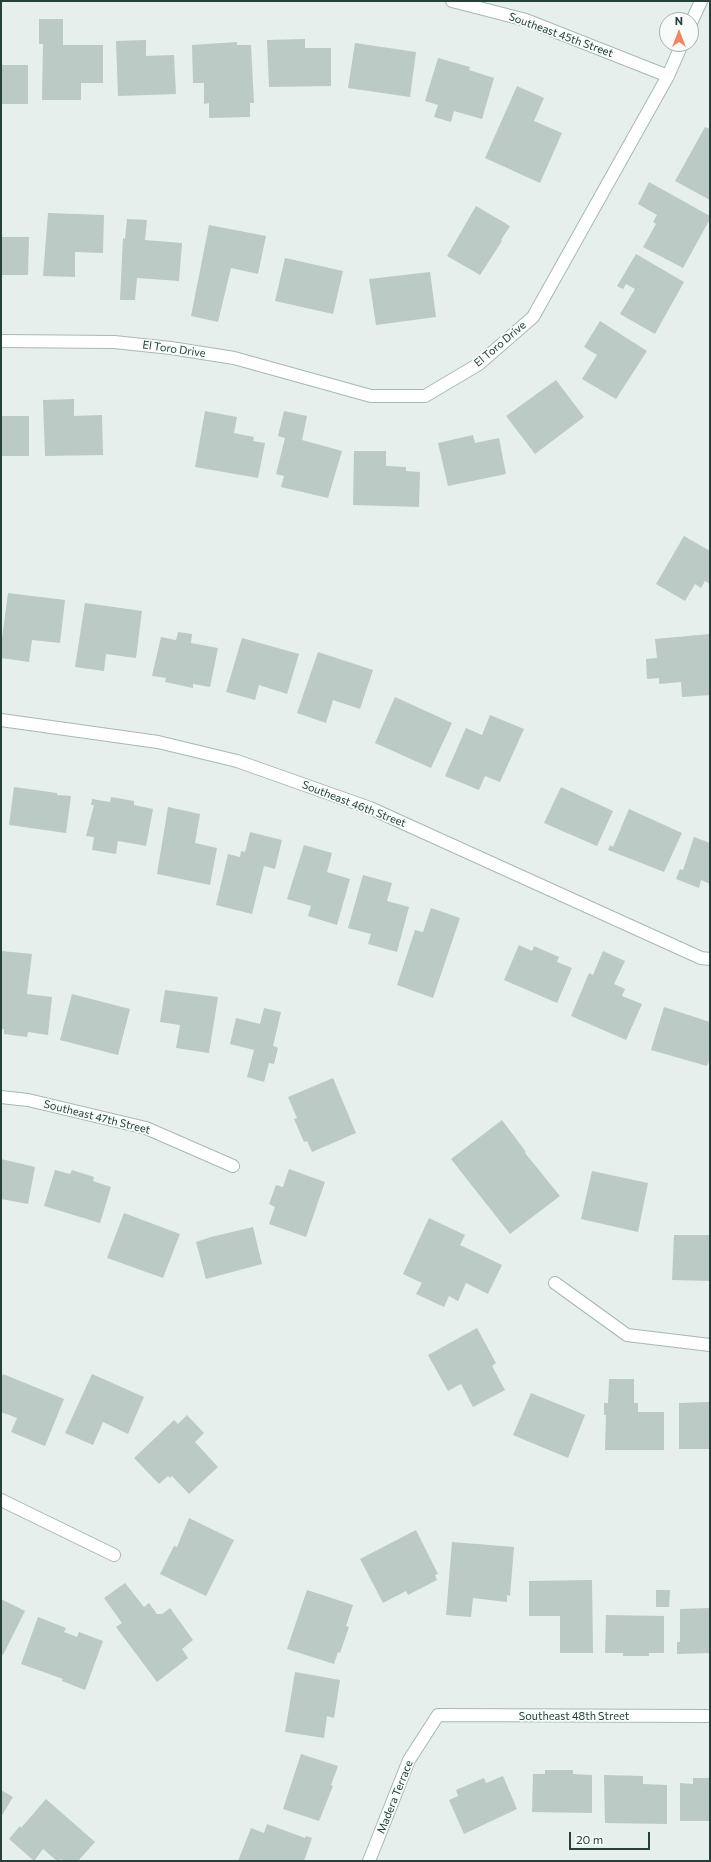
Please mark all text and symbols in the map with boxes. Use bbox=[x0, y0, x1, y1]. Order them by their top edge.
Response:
street label: Southeast 45th Street bbox=[507, 10, 615, 60]
north arrow bbox=[659, 12, 699, 52]
text: N bbox=[675, 14, 683, 27]
street label: El Toro Drive bbox=[471, 318, 529, 370]
street label: El Toro Drive bbox=[142, 338, 206, 360]
street label: Southeast 46th Street bbox=[300, 778, 408, 830]
street label: Southeast 47th Street bbox=[42, 1097, 152, 1137]
street label: Southeast 48th Street bbox=[519, 1709, 629, 1723]
street label: Madera Terrace bbox=[374, 1758, 416, 1836]
scale bar bbox=[571, 1824, 652, 1850]
text: 20 m bbox=[576, 1832, 603, 1846]

